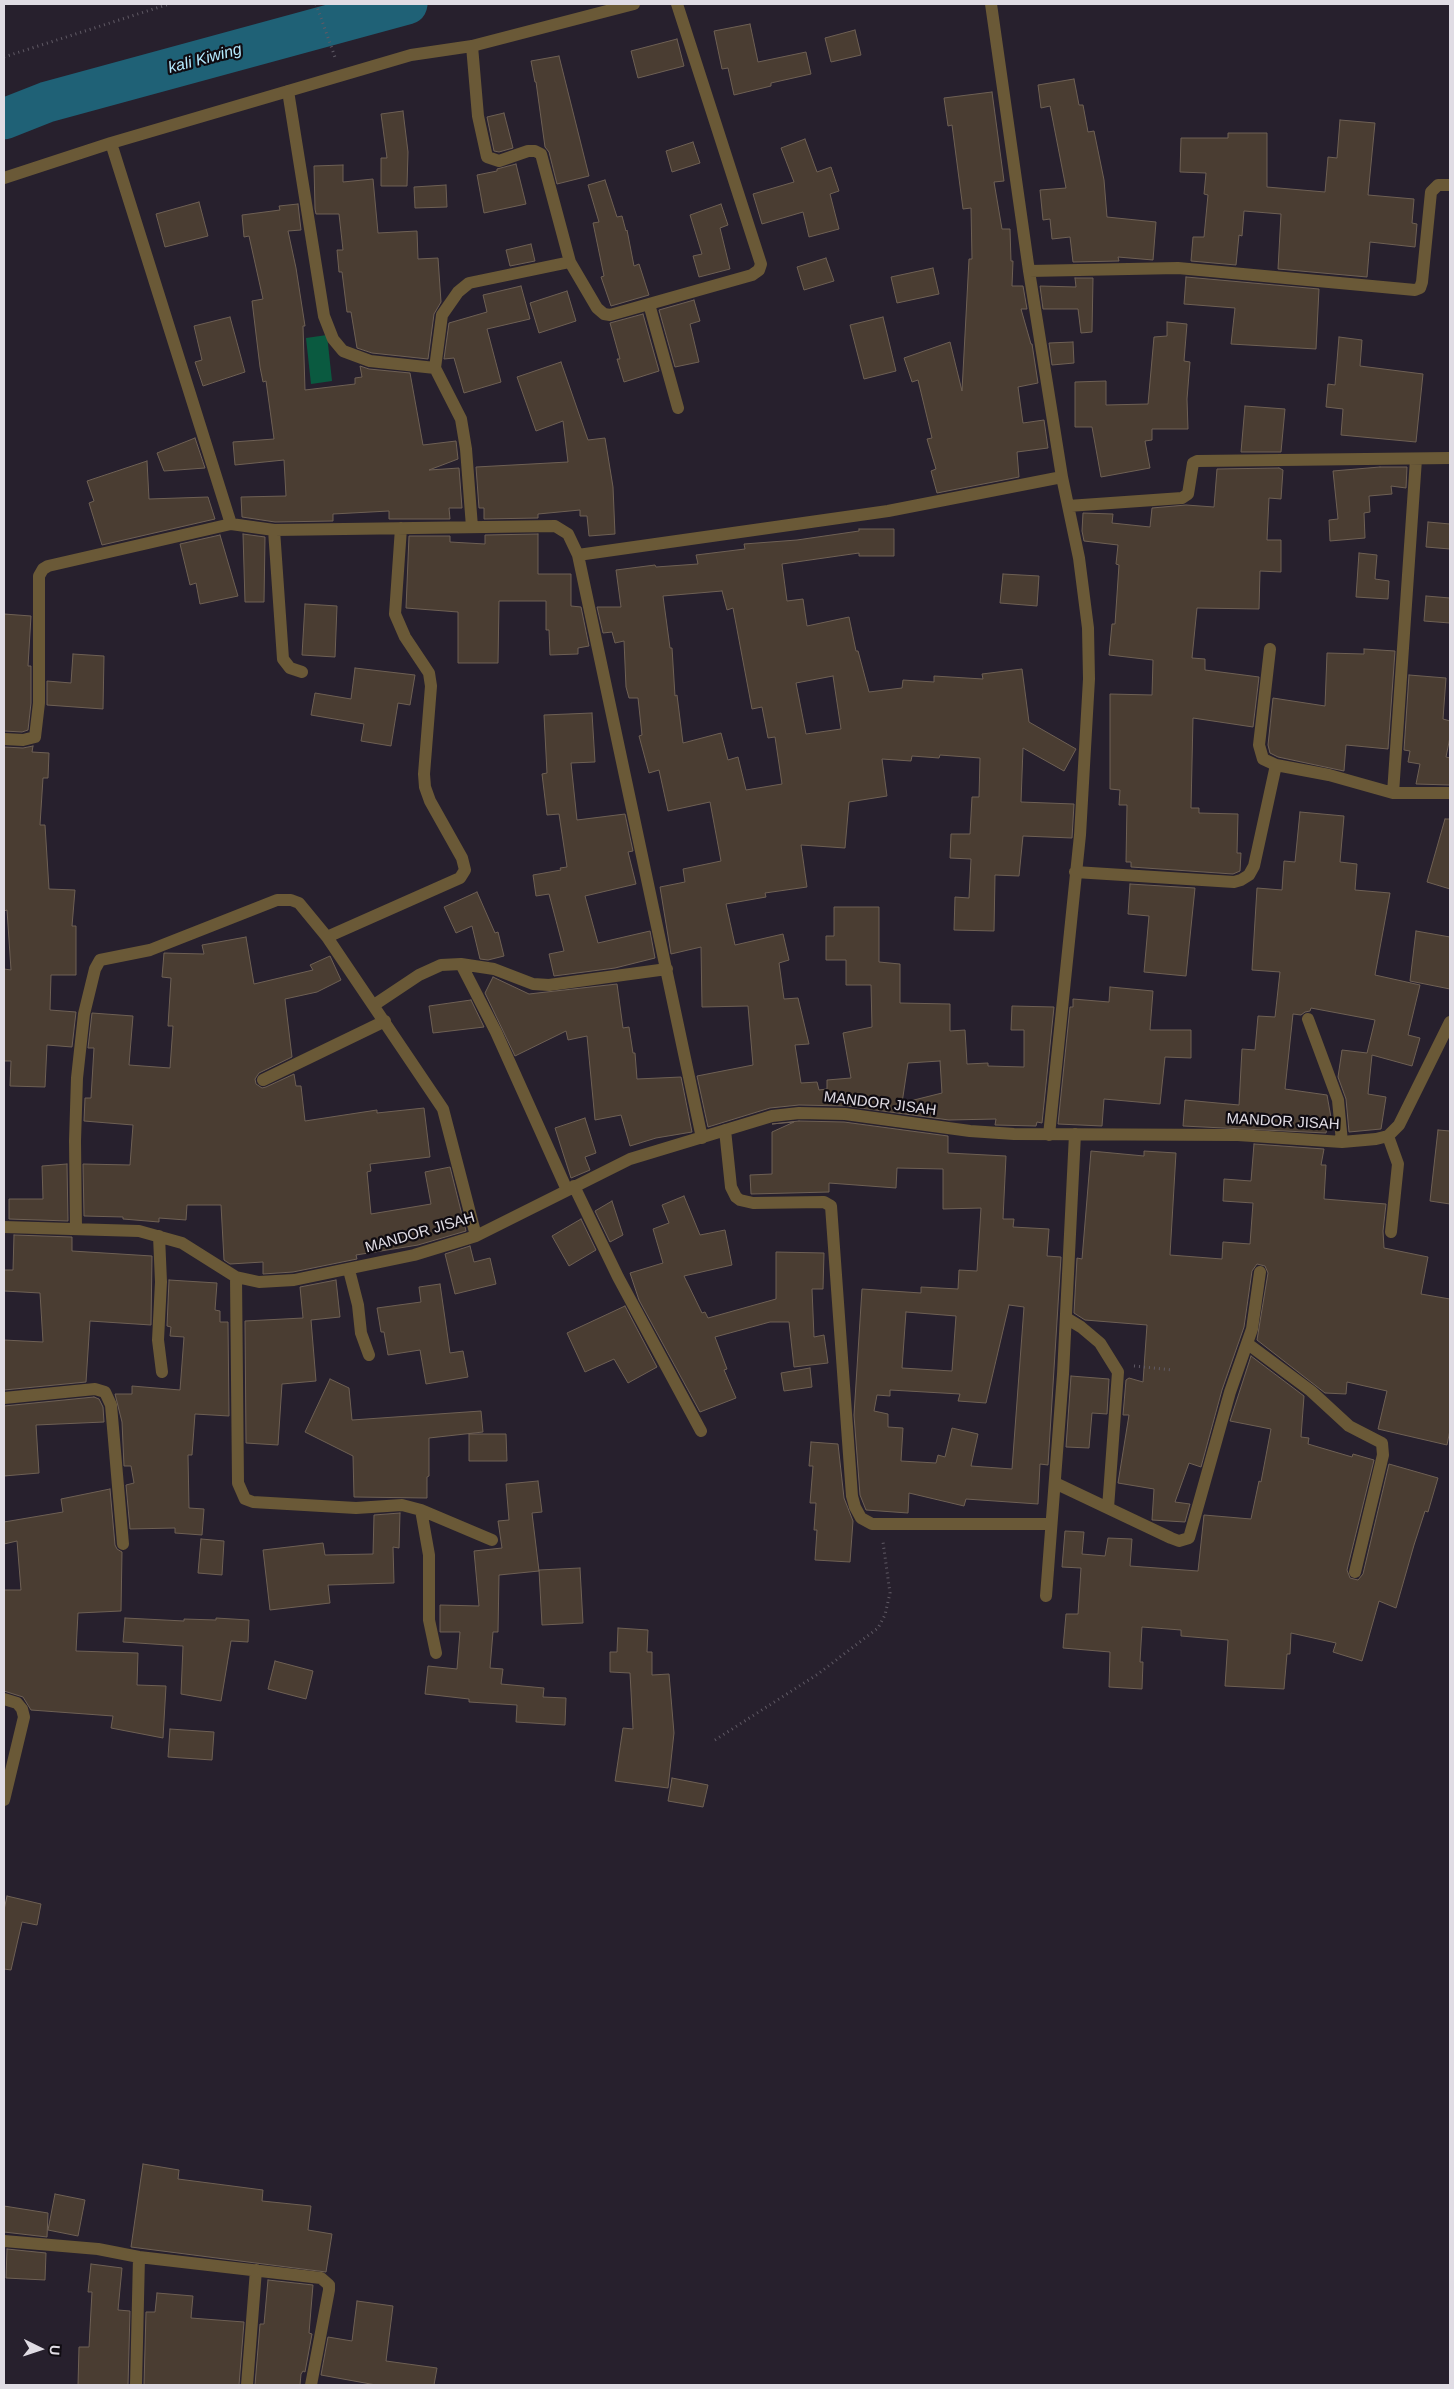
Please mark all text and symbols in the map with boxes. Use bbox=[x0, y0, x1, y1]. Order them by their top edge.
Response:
water label: kali Kiwing bbox=[166, 40, 244, 78]
street label: MANDOR JISAH bbox=[823, 1088, 937, 1120]
street label: MANDOR JISAH bbox=[1226, 1110, 1340, 1134]
street label: MANDOR JISAH bbox=[363, 1209, 477, 1257]
north arrow bbox=[15, 2324, 65, 2374]
text: U bbox=[47, 2344, 63, 2356]

